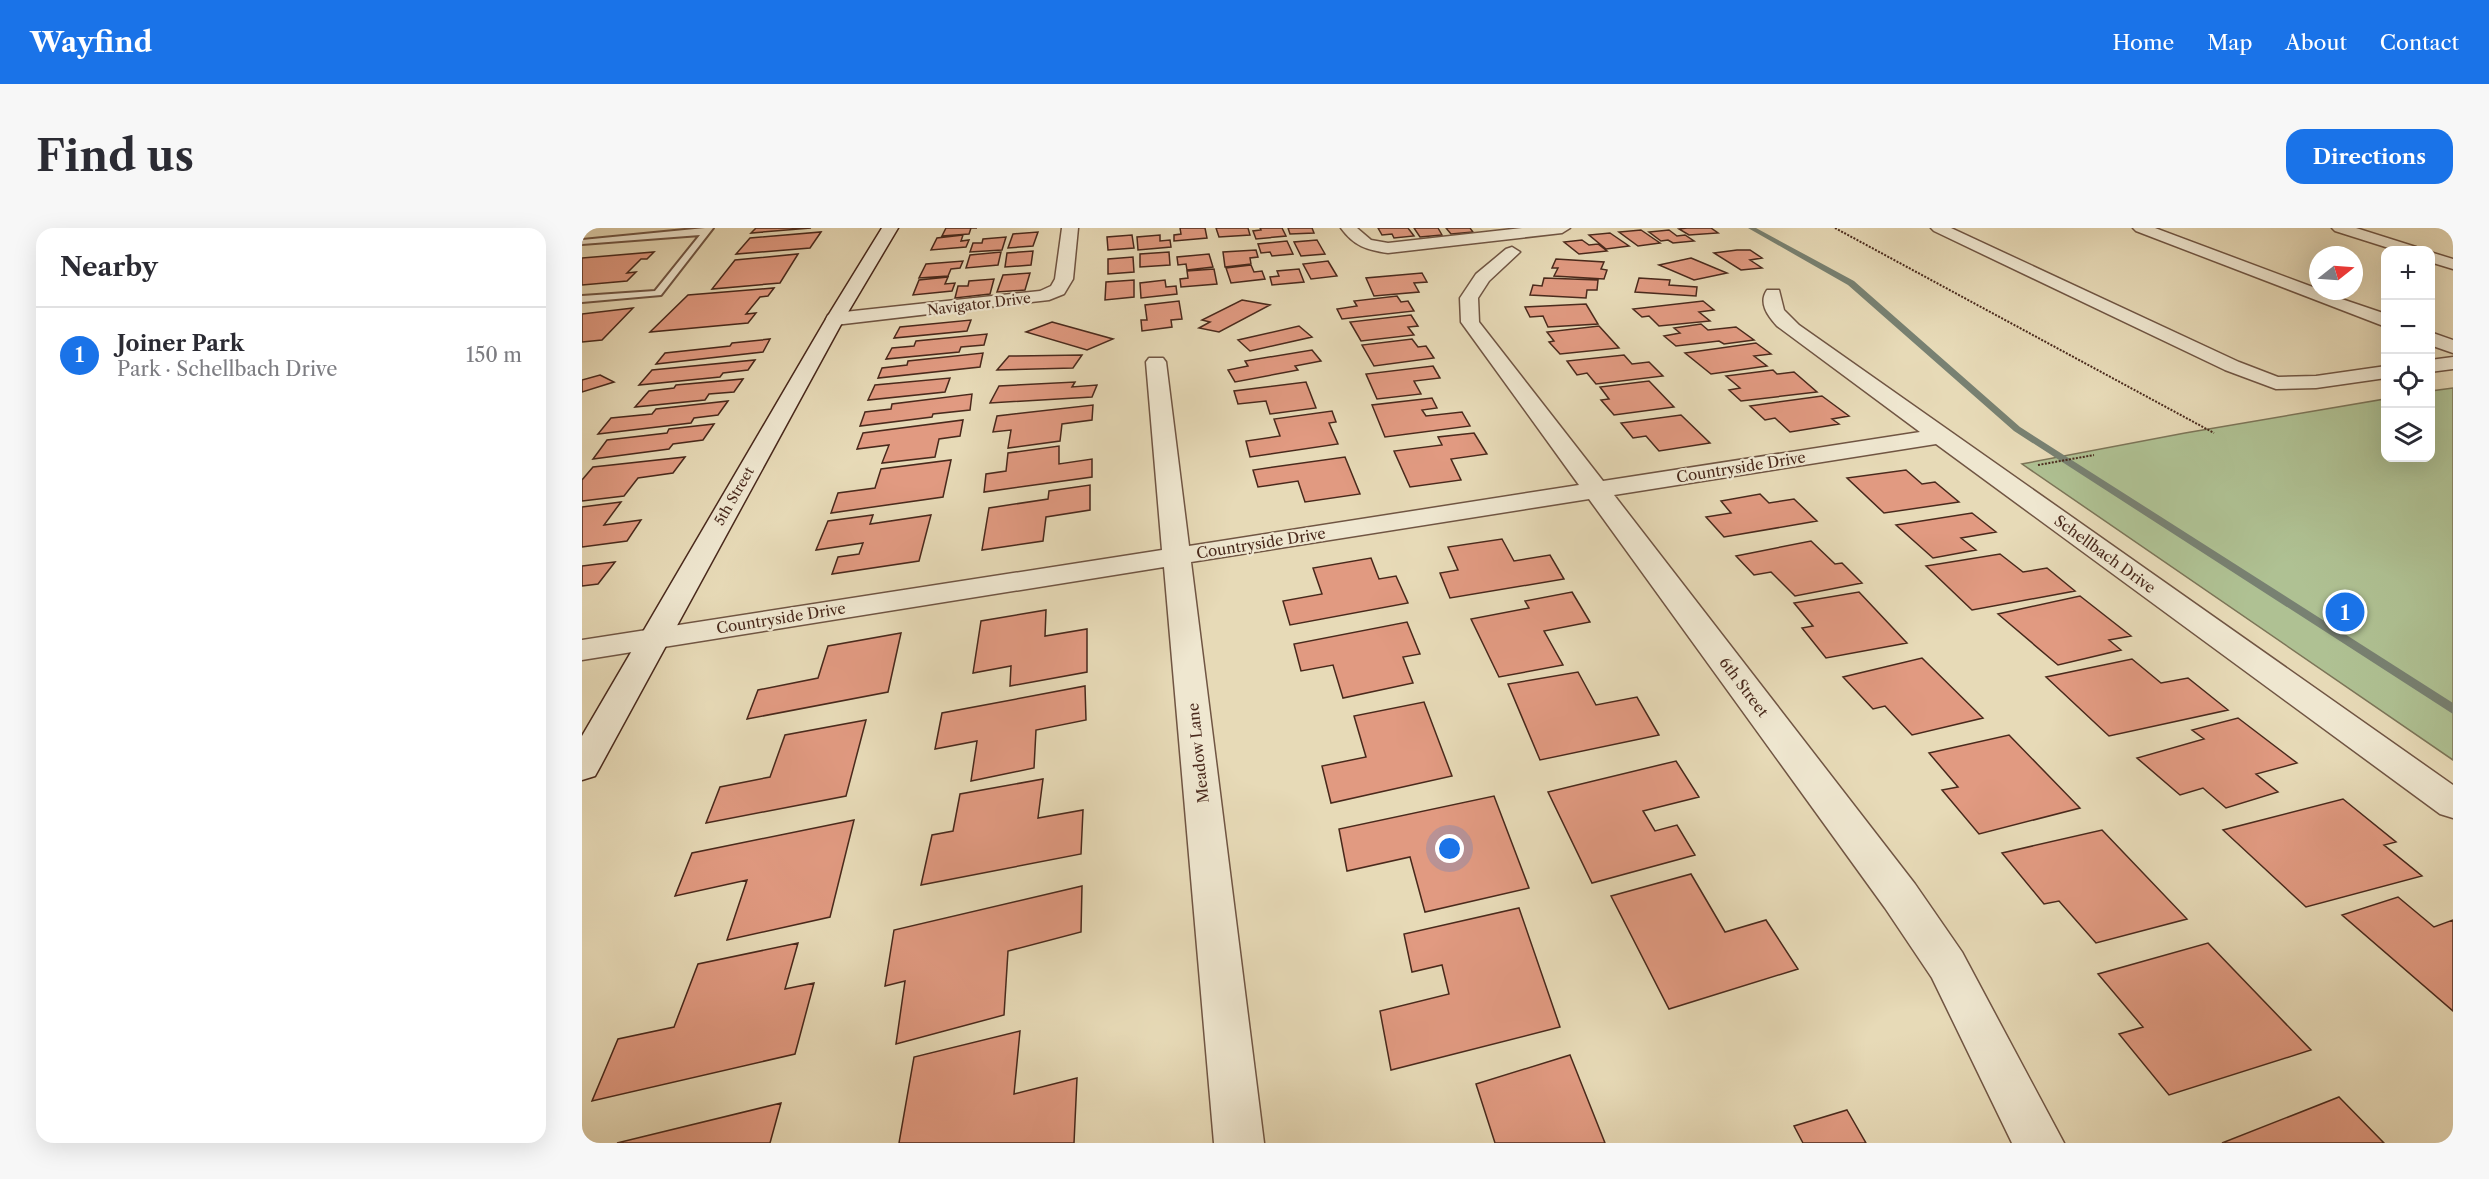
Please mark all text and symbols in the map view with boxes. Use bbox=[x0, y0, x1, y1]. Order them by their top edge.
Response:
text: Wayfind bbox=[30, 25, 152, 59]
text: Home bbox=[2113, 30, 2174, 55]
text: Map bbox=[2207, 30, 2252, 55]
text: About bbox=[2285, 30, 2347, 55]
text: Contact bbox=[2380, 30, 2459, 55]
button: Directions bbox=[2286, 129, 2453, 184]
text: Find us bbox=[36, 130, 194, 182]
north arrow bbox=[2309, 246, 2363, 300]
map controls bbox=[2381, 246, 2435, 462]
button: + bbox=[2381, 246, 2435, 300]
text: Nearby bbox=[60, 251, 158, 283]
street label: Navigator Drive bbox=[926, 289, 1032, 319]
button: − bbox=[2381, 300, 2435, 354]
text: Joiner Park bbox=[117, 330, 244, 357]
text: 1 bbox=[75, 343, 84, 367]
text: 150 m bbox=[466, 343, 522, 367]
button: locate bbox=[2381, 354, 2435, 408]
text: Park · Schellbach Drive bbox=[117, 357, 337, 381]
button: layers bbox=[2381, 408, 2435, 462]
street label: Countryside Drive bbox=[1675, 447, 1807, 487]
street label: 5th Street bbox=[710, 463, 758, 529]
street label: Schellbach Drive bbox=[2051, 511, 2159, 597]
street label: Countryside Drive bbox=[1195, 523, 1327, 563]
pin: 1 bbox=[2326, 590, 2364, 634]
street label: Countryside Drive bbox=[715, 598, 847, 638]
street label: 6th Street bbox=[1715, 653, 1773, 721]
street label: Meadow Lane bbox=[1183, 702, 1213, 804]
your location bbox=[1435, 834, 1464, 863]

